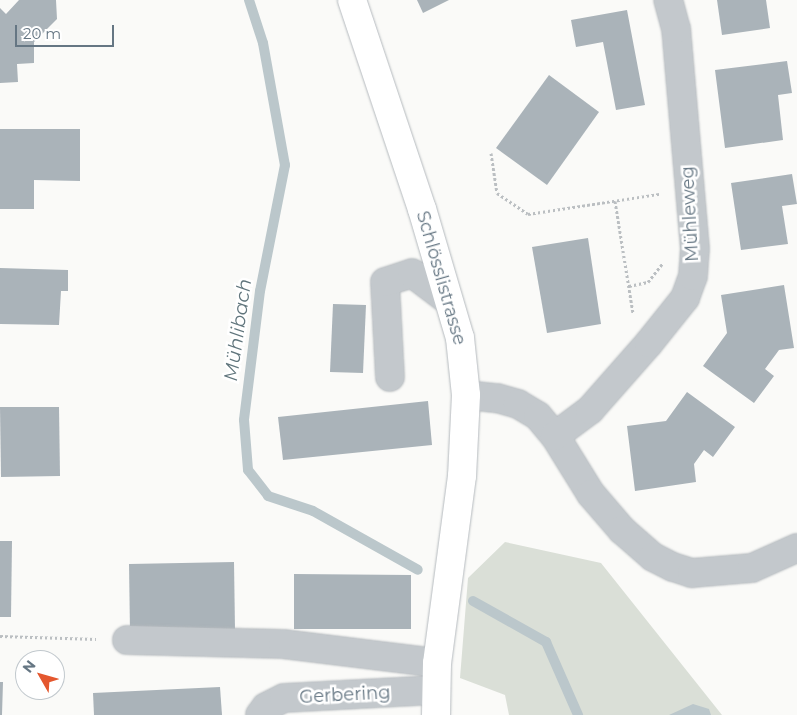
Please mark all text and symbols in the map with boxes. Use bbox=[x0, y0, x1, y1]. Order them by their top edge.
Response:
scale bar bbox=[18, 15, 116, 47]
text: 20 m bbox=[23, 24, 61, 43]
street label: Mühleweg bbox=[677, 166, 703, 262]
street label: Schlösslistrasse bbox=[412, 209, 470, 347]
water label: Mühlibach bbox=[220, 277, 256, 383]
north arrow bbox=[15, 650, 65, 700]
text: N bbox=[18, 656, 40, 676]
street label: Gerbering bbox=[299, 682, 391, 708]

